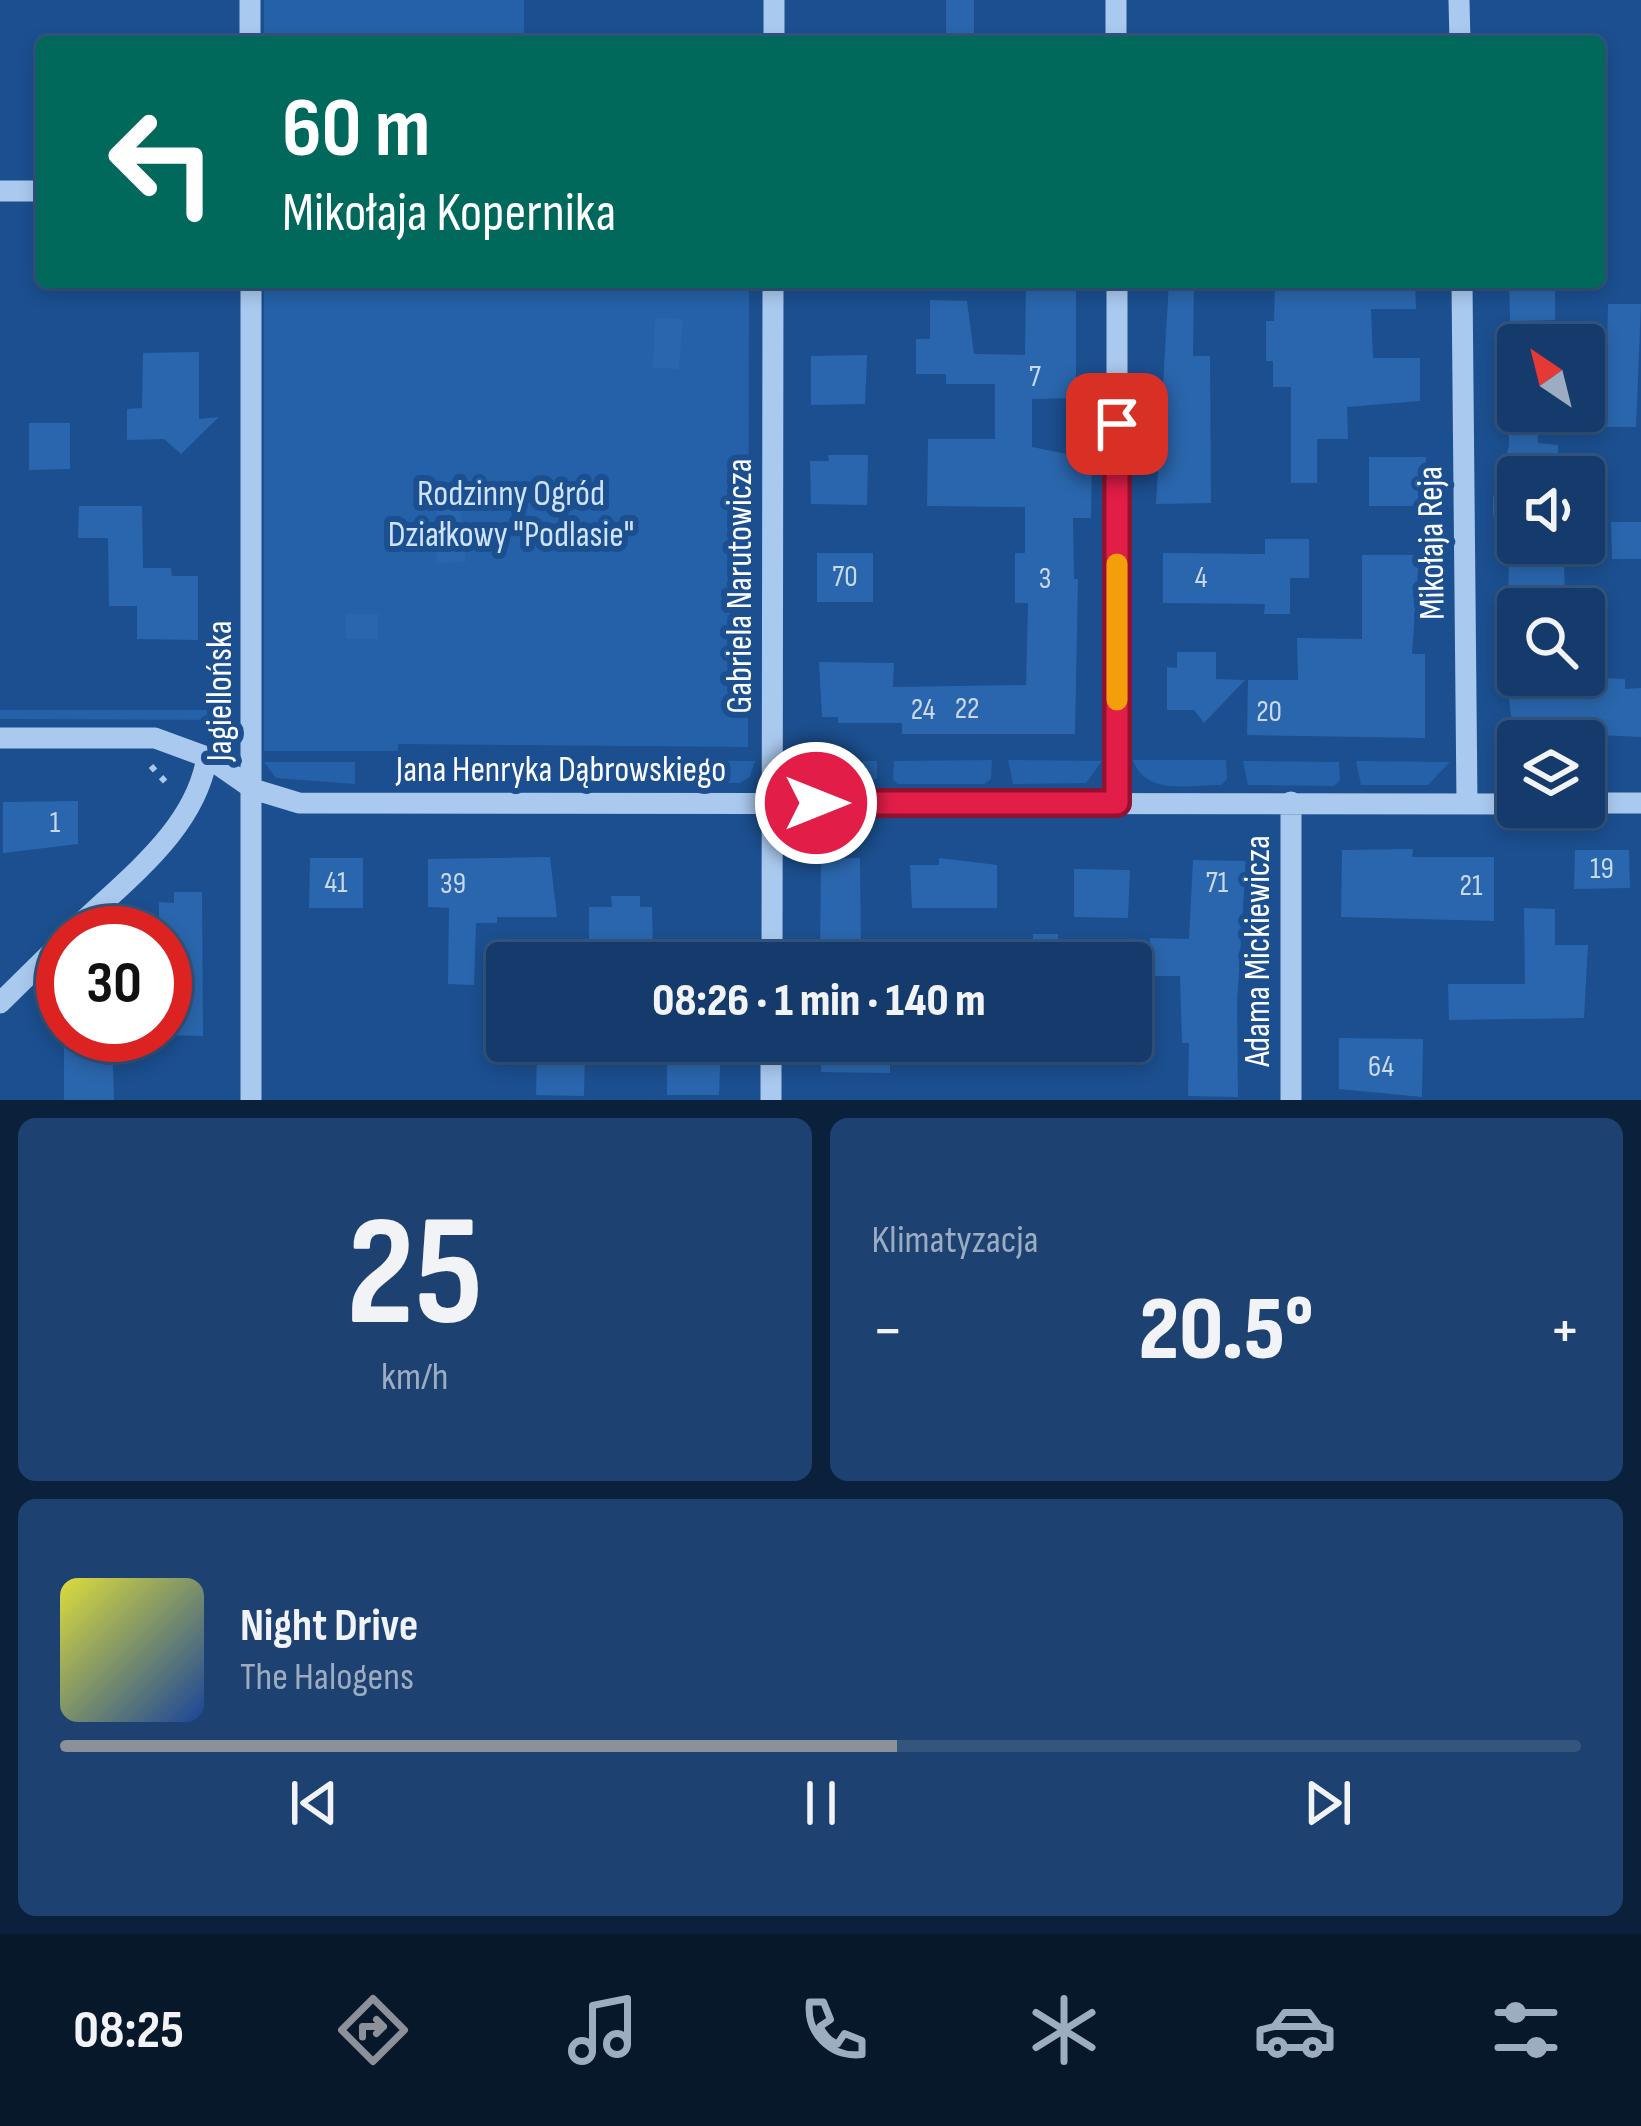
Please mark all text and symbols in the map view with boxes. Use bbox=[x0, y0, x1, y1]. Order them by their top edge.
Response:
text: 60 m bbox=[282, 79, 430, 180]
icon: left bbox=[84, 84, 240, 240]
text: Mikołaja Kopernika bbox=[282, 181, 616, 246]
north arrow bbox=[1497, 324, 1605, 432]
map controls bbox=[1497, 324, 1605, 828]
house number: 7 bbox=[1029, 359, 1041, 395]
pin bbox=[1066, 373, 1168, 475]
icon: arrive bbox=[1084, 391, 1150, 457]
button: sound bbox=[1497, 456, 1605, 564]
street label: Gabriela Narutowicza bbox=[719, 458, 762, 714]
street label: Mikołaja Reja bbox=[1409, 466, 1455, 620]
park label: Rodzinny Ogród Działkowy "Podlasie" bbox=[388, 473, 634, 557]
house number: 70 bbox=[832, 559, 858, 595]
house number: 4 bbox=[1195, 560, 1207, 596]
house number: 3 bbox=[1039, 561, 1051, 597]
button: search bbox=[1497, 588, 1605, 696]
street label: Jagiellońska bbox=[199, 620, 242, 763]
house number: 22 bbox=[955, 691, 979, 727]
house number: 24 bbox=[911, 692, 935, 728]
house number: 20 bbox=[1256, 694, 1282, 730]
button: layers bbox=[1497, 720, 1605, 828]
position arrow bbox=[753, 740, 879, 866]
street label: Jana Henryka Dąbrowskiego bbox=[395, 749, 726, 792]
house number: 1 bbox=[50, 805, 61, 841]
street label: Adama Mickiewicza bbox=[1237, 835, 1280, 1068]
house number: 19 bbox=[1590, 851, 1614, 887]
house number: 41 bbox=[324, 865, 348, 901]
house number: 71 bbox=[1206, 865, 1229, 901]
house number: 39 bbox=[440, 866, 466, 902]
house number: 21 bbox=[1460, 868, 1483, 904]
speed limit sign: 30 bbox=[36, 906, 192, 1062]
text: 08:26 · 1 min · 140 m bbox=[652, 974, 986, 1029]
house number: 64 bbox=[1368, 1049, 1394, 1085]
text: 25 bbox=[346, 1182, 483, 1369]
text: Klimatyzacja bbox=[872, 1217, 1038, 1264]
text: 20.5° bbox=[1139, 1277, 1314, 1385]
text: − bbox=[872, 1292, 904, 1371]
text: + bbox=[1549, 1292, 1581, 1371]
text: km/h bbox=[381, 1354, 448, 1401]
text: Night Drive bbox=[240, 1599, 418, 1654]
text: The Halogens bbox=[240, 1654, 414, 1701]
icon: previous bbox=[281, 1770, 347, 1836]
icon: pause bbox=[788, 1770, 854, 1836]
icon: next bbox=[1295, 1770, 1361, 1836]
icon: directions bbox=[331, 1988, 415, 2072]
icon: music bbox=[561, 1988, 645, 2072]
icon: phone bbox=[792, 1988, 876, 2072]
icon: climate bbox=[1022, 1988, 1106, 2072]
icon: car bbox=[1253, 1988, 1337, 2072]
icon: filters bbox=[1484, 1988, 1568, 2072]
text: 08:25 bbox=[73, 1998, 184, 2063]

